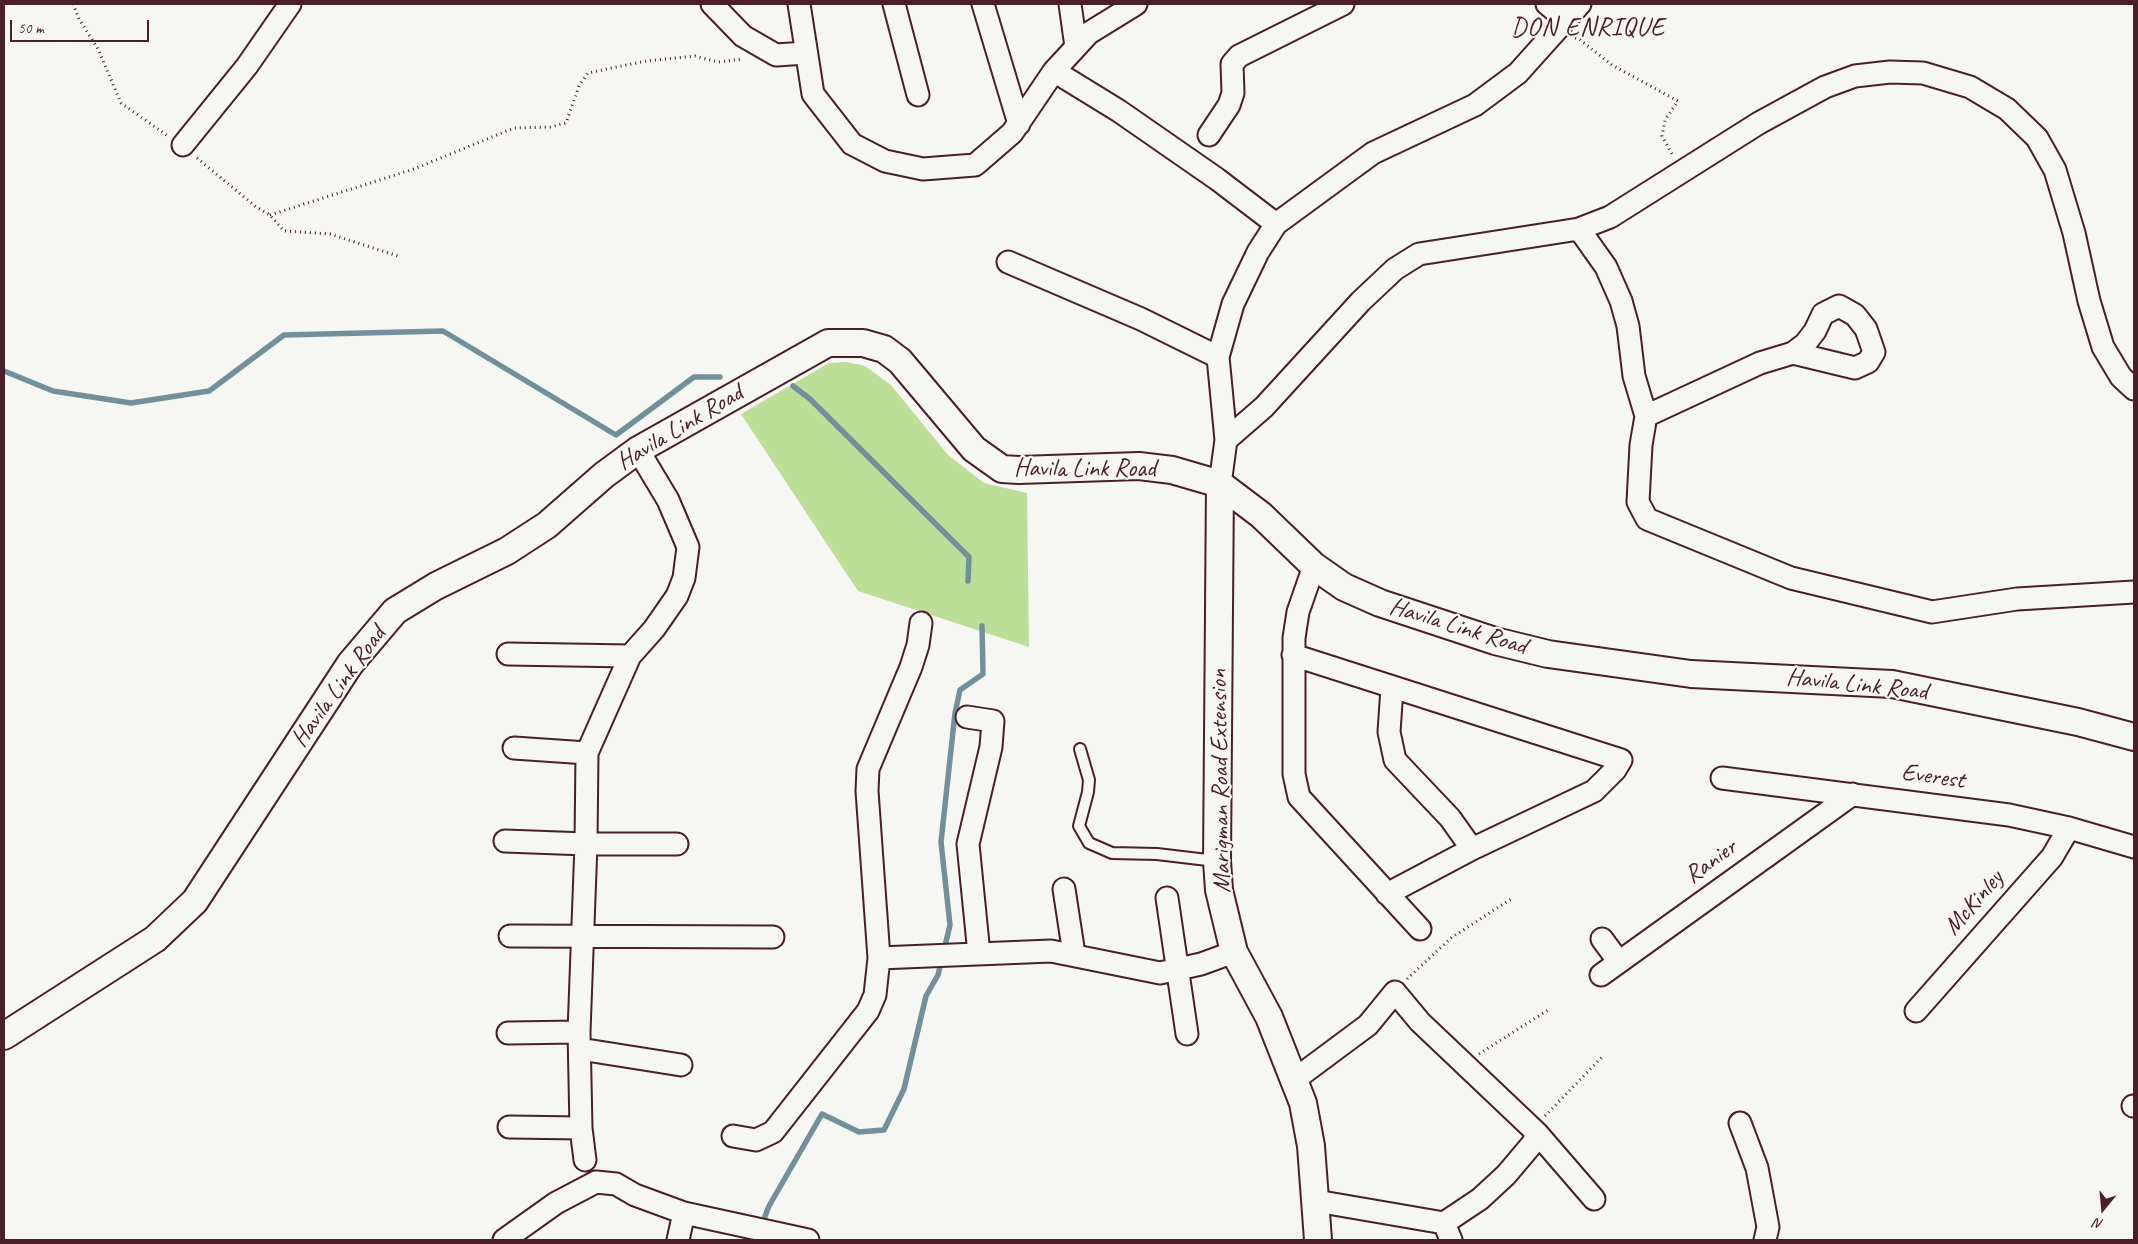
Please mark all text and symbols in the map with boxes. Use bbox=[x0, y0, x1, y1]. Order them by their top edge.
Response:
scale bar bbox=[12, 10, 151, 42]
district label: DON ENRIQUE bbox=[1510, 12, 1666, 44]
text: 50 m bbox=[18, 19, 44, 38]
street label: Havila Link Road bbox=[611, 379, 749, 477]
street label: Havila Link Road bbox=[1014, 454, 1156, 484]
street label: Havila Link Road bbox=[1386, 592, 1530, 662]
street label: Havila Link Road bbox=[285, 621, 393, 753]
street label: Havila Link Road bbox=[1785, 663, 1929, 707]
street label: Marigman Road Extension bbox=[1204, 669, 1238, 893]
street label: Everest bbox=[1900, 758, 1966, 796]
street label: Ranier bbox=[1679, 833, 1743, 891]
street label: McKinley bbox=[1938, 864, 2010, 942]
north arrow bbox=[2078, 1184, 2128, 1234]
text: N bbox=[2092, 1214, 2105, 1233]

